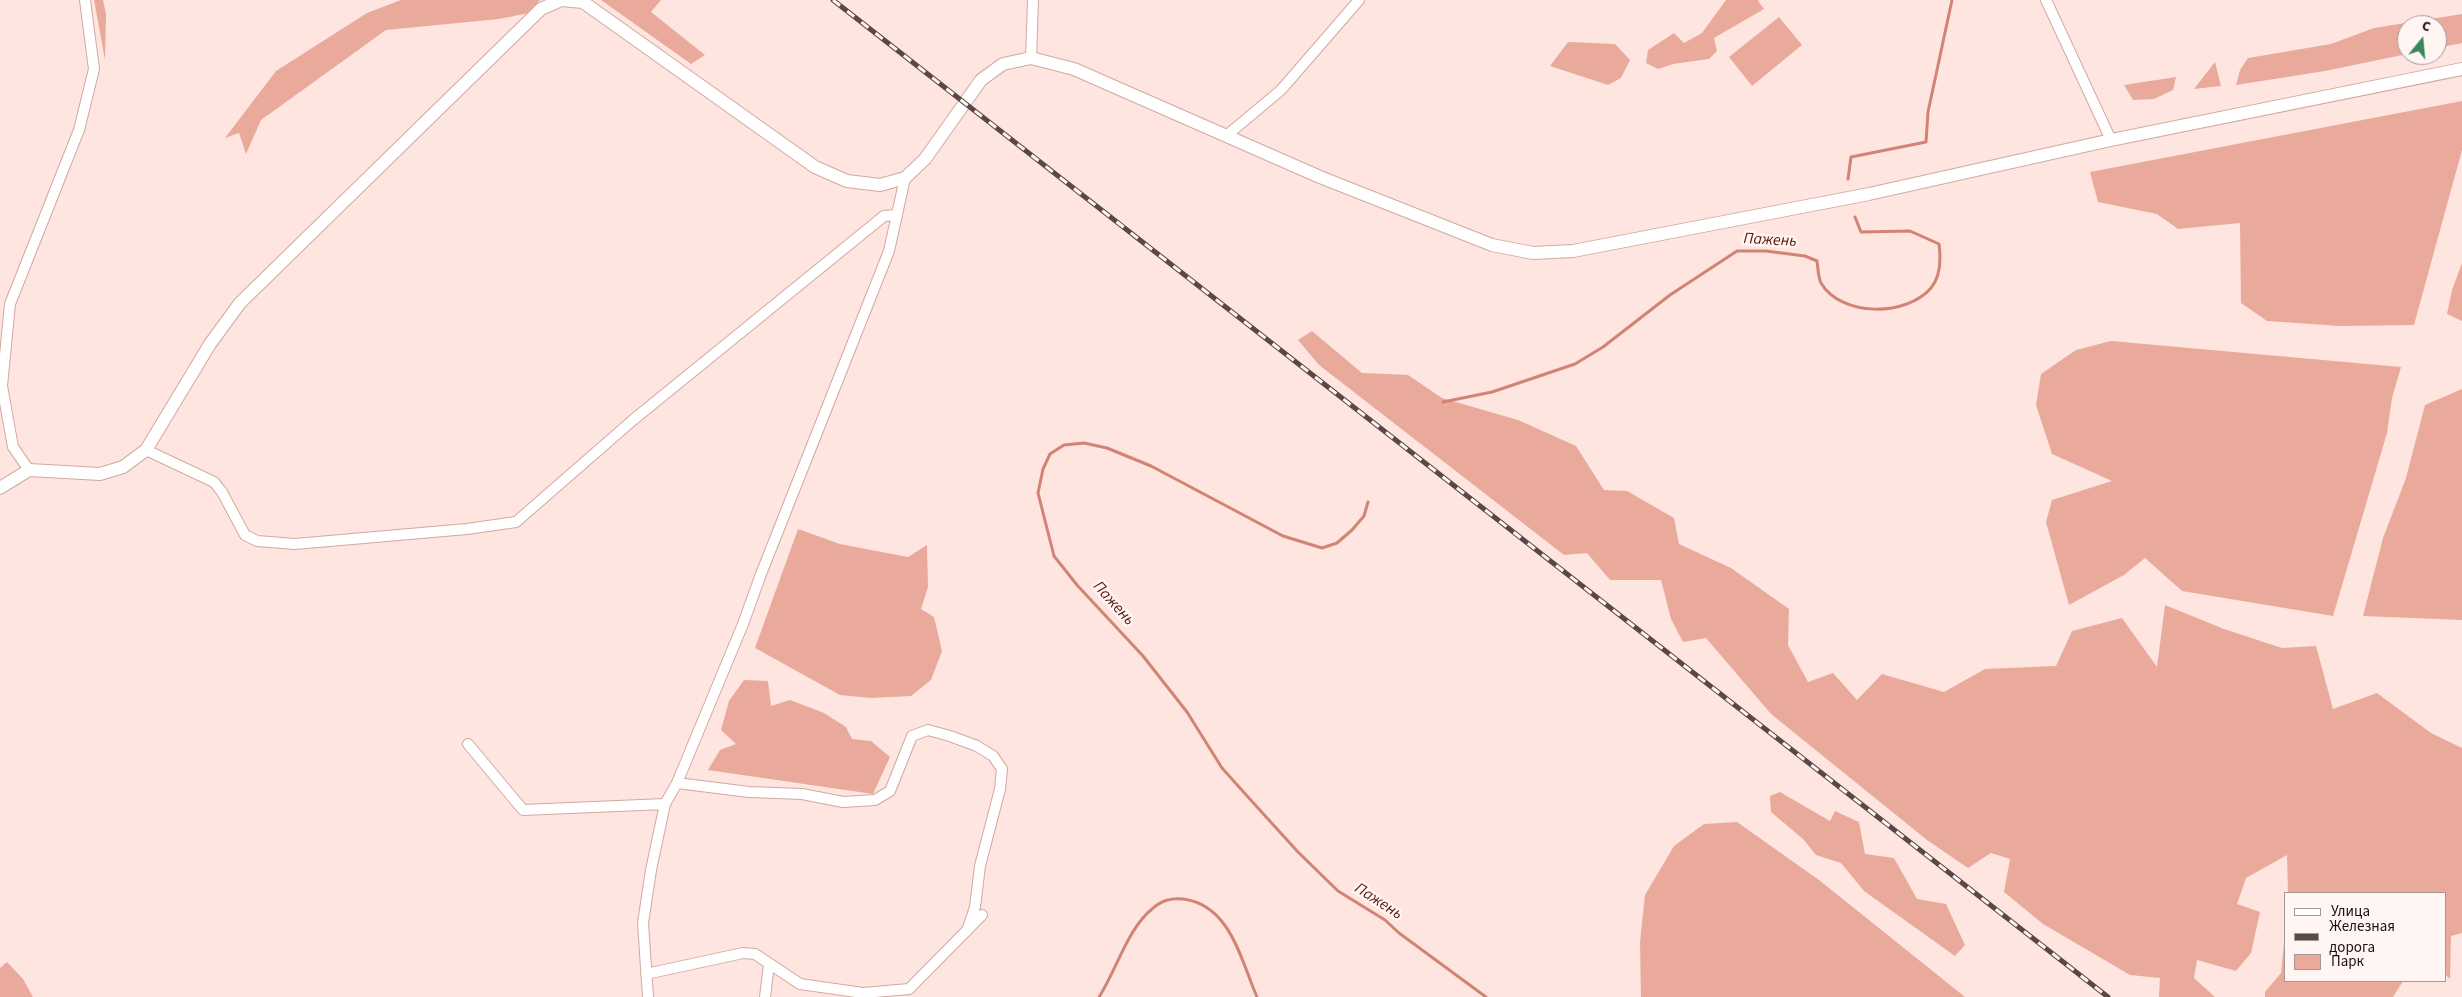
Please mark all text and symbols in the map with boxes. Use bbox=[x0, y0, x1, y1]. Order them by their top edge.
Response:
north arrow bbox=[2397, 15, 2447, 65]
text: С bbox=[2419, 16, 2433, 37]
water label: Пажень bbox=[1743, 230, 1797, 252]
water label: Пажень bbox=[1088, 578, 1138, 630]
water label: Пажень bbox=[1351, 879, 1405, 925]
legend bbox=[2284, 892, 2447, 982]
text: Улица bbox=[2331, 901, 2370, 922]
text: Железная дорога bbox=[2329, 916, 2395, 958]
text: Парк bbox=[2331, 951, 2364, 972]

